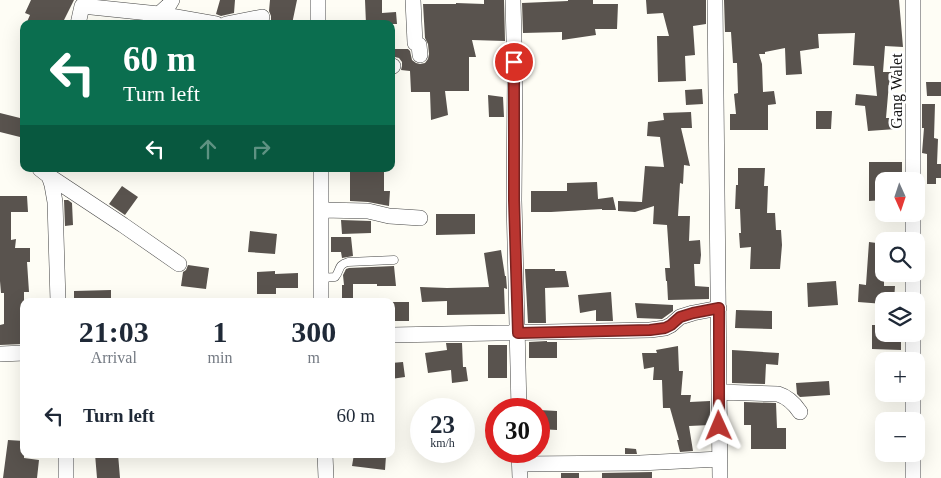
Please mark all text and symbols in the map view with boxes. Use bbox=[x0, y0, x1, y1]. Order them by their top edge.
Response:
icon: left bbox=[40, 40, 105, 105]
text: 60 m bbox=[123, 40, 196, 79]
pin bbox=[493, 41, 535, 83]
icon: arrive bbox=[500, 48, 528, 76]
street label: Gang Walet bbox=[888, 53, 906, 129]
text: Turn left bbox=[123, 81, 200, 106]
icon: left bbox=[141, 135, 169, 163]
icon: ahead bbox=[194, 135, 222, 163]
icon: right bbox=[247, 135, 275, 163]
north arrow bbox=[875, 172, 925, 222]
map controls bbox=[875, 172, 925, 462]
button: search bbox=[875, 232, 925, 282]
button: layers bbox=[875, 292, 925, 342]
text: 21:03 bbox=[79, 315, 149, 348]
text: 1 bbox=[212, 315, 227, 348]
text: 300 bbox=[291, 315, 336, 348]
text: Arrival bbox=[91, 349, 137, 366]
text: min bbox=[208, 349, 232, 366]
text: m bbox=[307, 349, 320, 366]
button: + bbox=[875, 352, 925, 402]
speed limit sign: 30 bbox=[485, 398, 550, 463]
position arrow bbox=[692, 399, 744, 451]
icon: left bbox=[40, 402, 68, 430]
text: Turn left bbox=[83, 405, 155, 426]
text: 60 m bbox=[336, 405, 375, 426]
text: 23 bbox=[430, 411, 455, 438]
button: − bbox=[875, 412, 925, 462]
text: km/h bbox=[430, 436, 455, 450]

